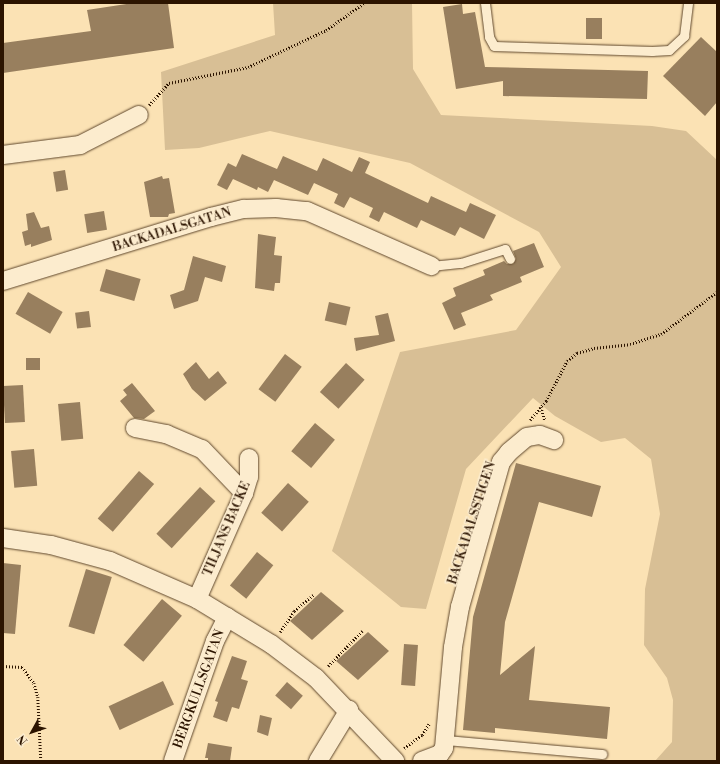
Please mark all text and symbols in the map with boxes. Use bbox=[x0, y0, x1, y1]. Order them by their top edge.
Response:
street label: BACKADALSGATAN bbox=[111, 204, 233, 256]
street label: BACKADALSSTIGEN bbox=[445, 460, 499, 586]
street label: TILJANS BACKE bbox=[200, 479, 254, 579]
street label: BERGKULLSGATAN bbox=[170, 628, 228, 750]
north arrow bbox=[12, 712, 52, 752]
text: N bbox=[15, 732, 31, 748]

